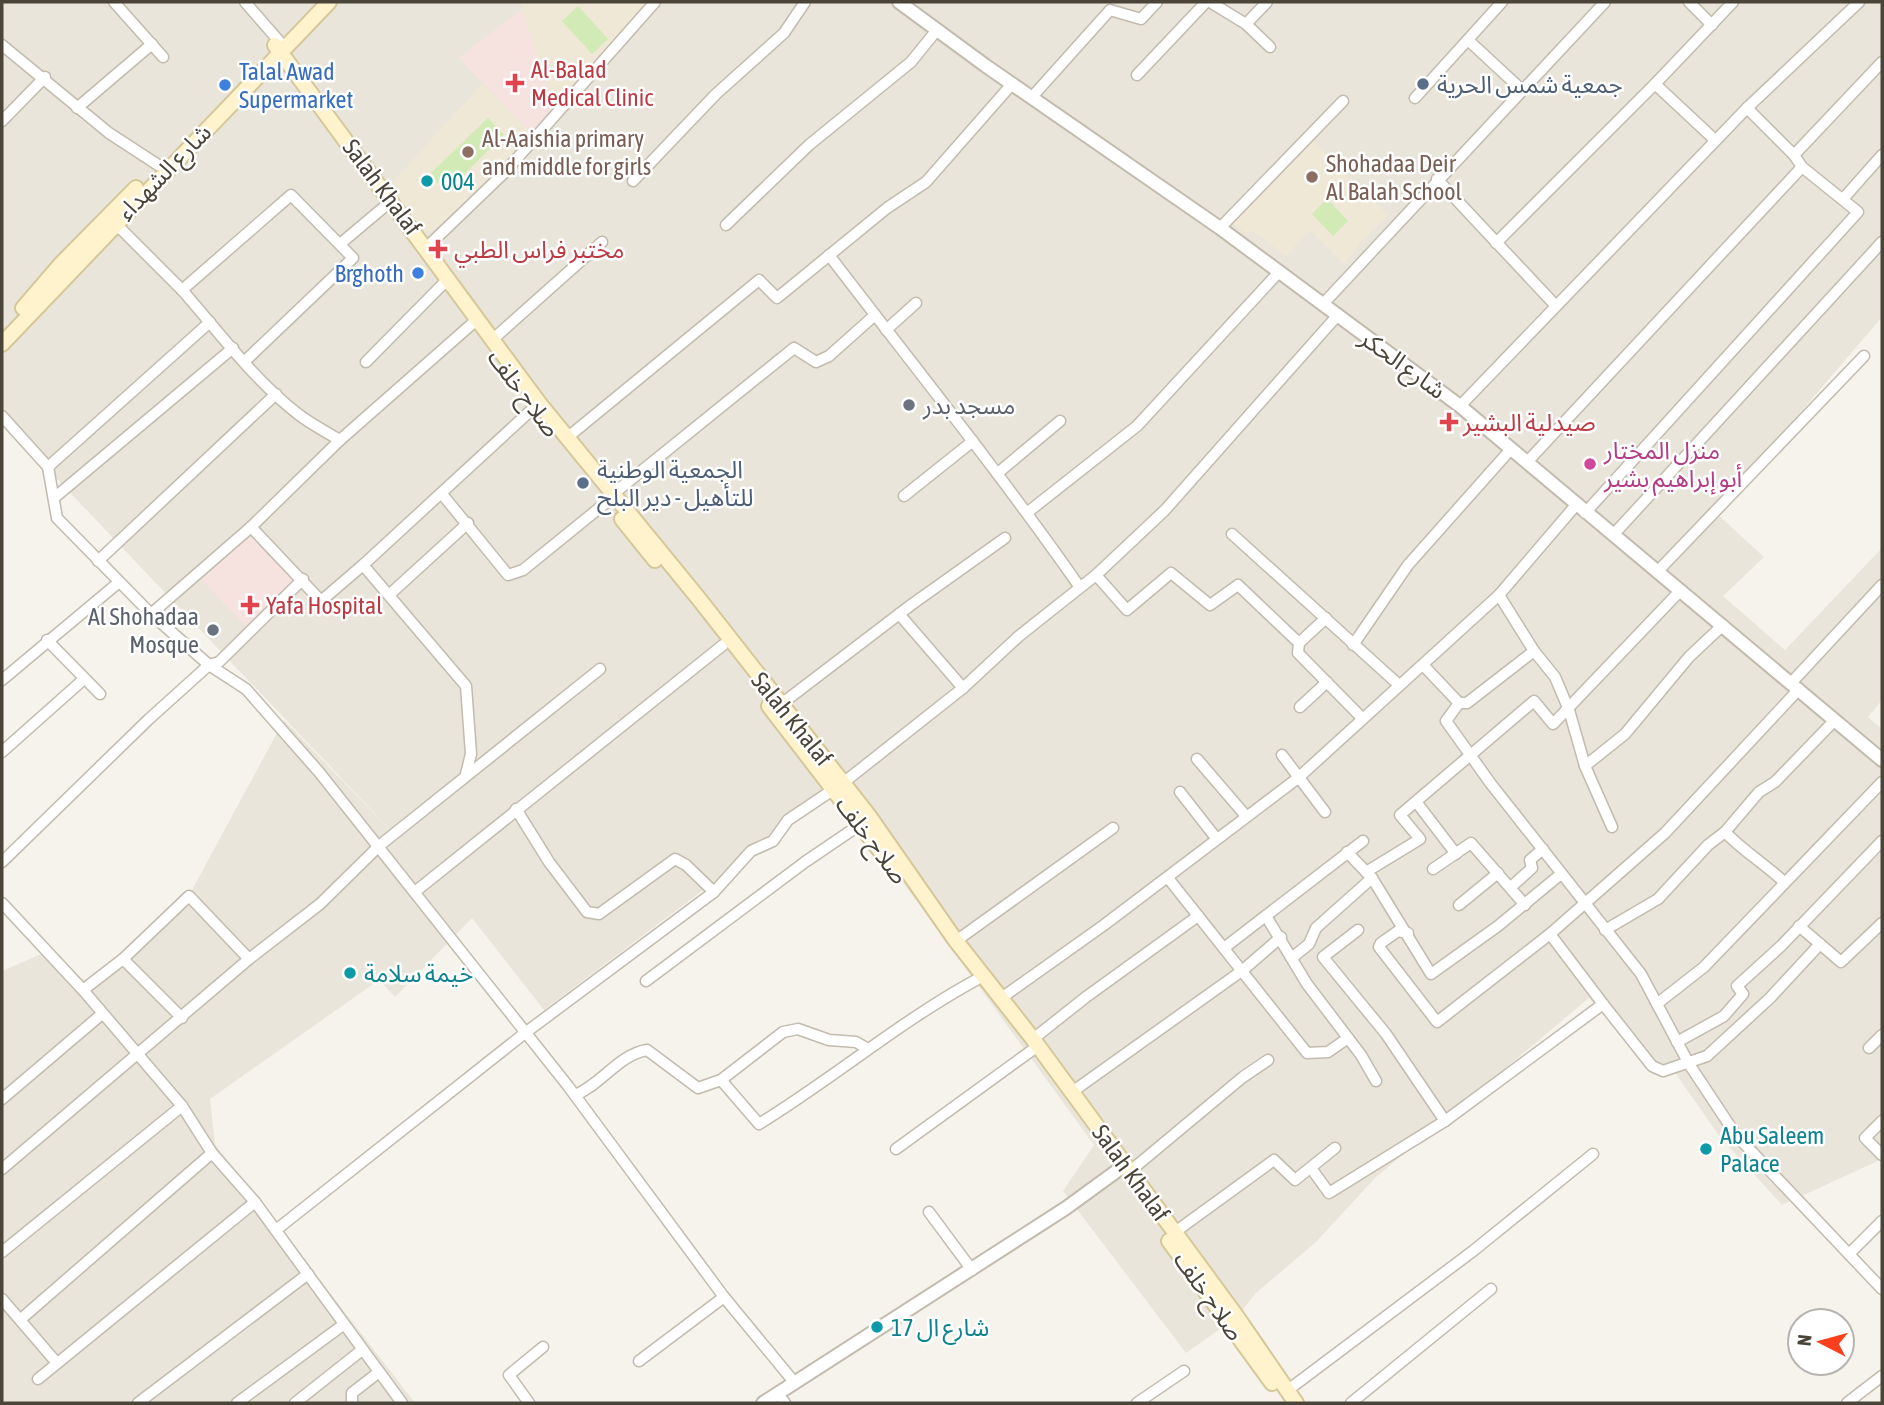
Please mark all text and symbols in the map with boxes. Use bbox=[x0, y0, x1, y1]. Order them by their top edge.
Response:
place label: Al-Balad Medical Clinic bbox=[531, 56, 653, 111]
place label: Talal Awad Supermarket bbox=[239, 58, 354, 113]
place label: جمعية شمس الحرية bbox=[1437, 71, 1623, 99]
marker: Al-Balad Medical Clinic bbox=[505, 73, 525, 93]
marker: جمعية شمس الحرية bbox=[1415, 76, 1431, 92]
marker: Talal Awad Supermarket bbox=[217, 77, 233, 93]
street label: شارع الشهداء bbox=[112, 118, 219, 228]
place label: Al-Aaishia primary and middle for girls bbox=[482, 125, 651, 180]
street label: Salah Khalaf bbox=[337, 134, 427, 240]
marker: Al-Aaishia primary and middle for girls bbox=[460, 144, 476, 160]
place label: Shohadaa Deir Al Balah School bbox=[1326, 150, 1463, 205]
place label: 004 bbox=[441, 168, 475, 195]
marker: Shohadaa Deir Al Balah School bbox=[1304, 169, 1320, 185]
marker: 004 bbox=[419, 173, 435, 189]
place label: مختبر فراس الطبي bbox=[454, 236, 624, 268]
marker: مختبر فراس الطبي bbox=[428, 239, 448, 259]
place label: Brghoth bbox=[334, 260, 404, 287]
marker: Brghoth bbox=[410, 265, 426, 281]
street label: شارع الحكر bbox=[1352, 323, 1451, 407]
street label: صلاح خلف bbox=[479, 344, 566, 444]
place label: مسجد بدر bbox=[922, 392, 1015, 420]
marker: مسجد بدر bbox=[901, 397, 917, 413]
place label: صيدلية البشير bbox=[1462, 409, 1596, 437]
marker: صيدلية البشير bbox=[1441, 414, 1457, 430]
place label: منزل المختار أبو إبراهيم بشير bbox=[1603, 437, 1742, 496]
place label: الجمعية الوطنية للتأهيل - دير البلح bbox=[597, 456, 754, 515]
marker: منزل المختار أبو إبراهيم بشير bbox=[1582, 456, 1598, 472]
marker: الجمعية الوطنية للتأهيل - دير البلح bbox=[575, 475, 591, 491]
place label: Yafa Hospital bbox=[266, 592, 383, 619]
marker: Yafa Hospital bbox=[240, 595, 260, 615]
place label: Al Shohadaa Mosque bbox=[88, 603, 199, 658]
marker: Al Shohadaa Mosque bbox=[205, 622, 221, 638]
street label: Salah Khalaf bbox=[746, 667, 838, 771]
street label: صلاح خلف bbox=[827, 791, 914, 891]
place label: خيمة سلامة bbox=[364, 960, 473, 987]
marker: خيمة سلامة bbox=[342, 965, 358, 981]
street label: Salah Khalaf bbox=[1087, 1120, 1175, 1227]
place label: Abu Saleem Palace bbox=[1720, 1122, 1824, 1177]
marker: Abu Saleem Palace bbox=[1698, 1141, 1714, 1157]
street label: صلاح خلف bbox=[1165, 1246, 1249, 1348]
north arrow bbox=[1786, 1307, 1856, 1377]
place label: شارع ال 17 bbox=[891, 1314, 989, 1345]
marker: شارع ال 17 bbox=[869, 1319, 885, 1335]
text: N bbox=[1793, 1333, 1816, 1347]

